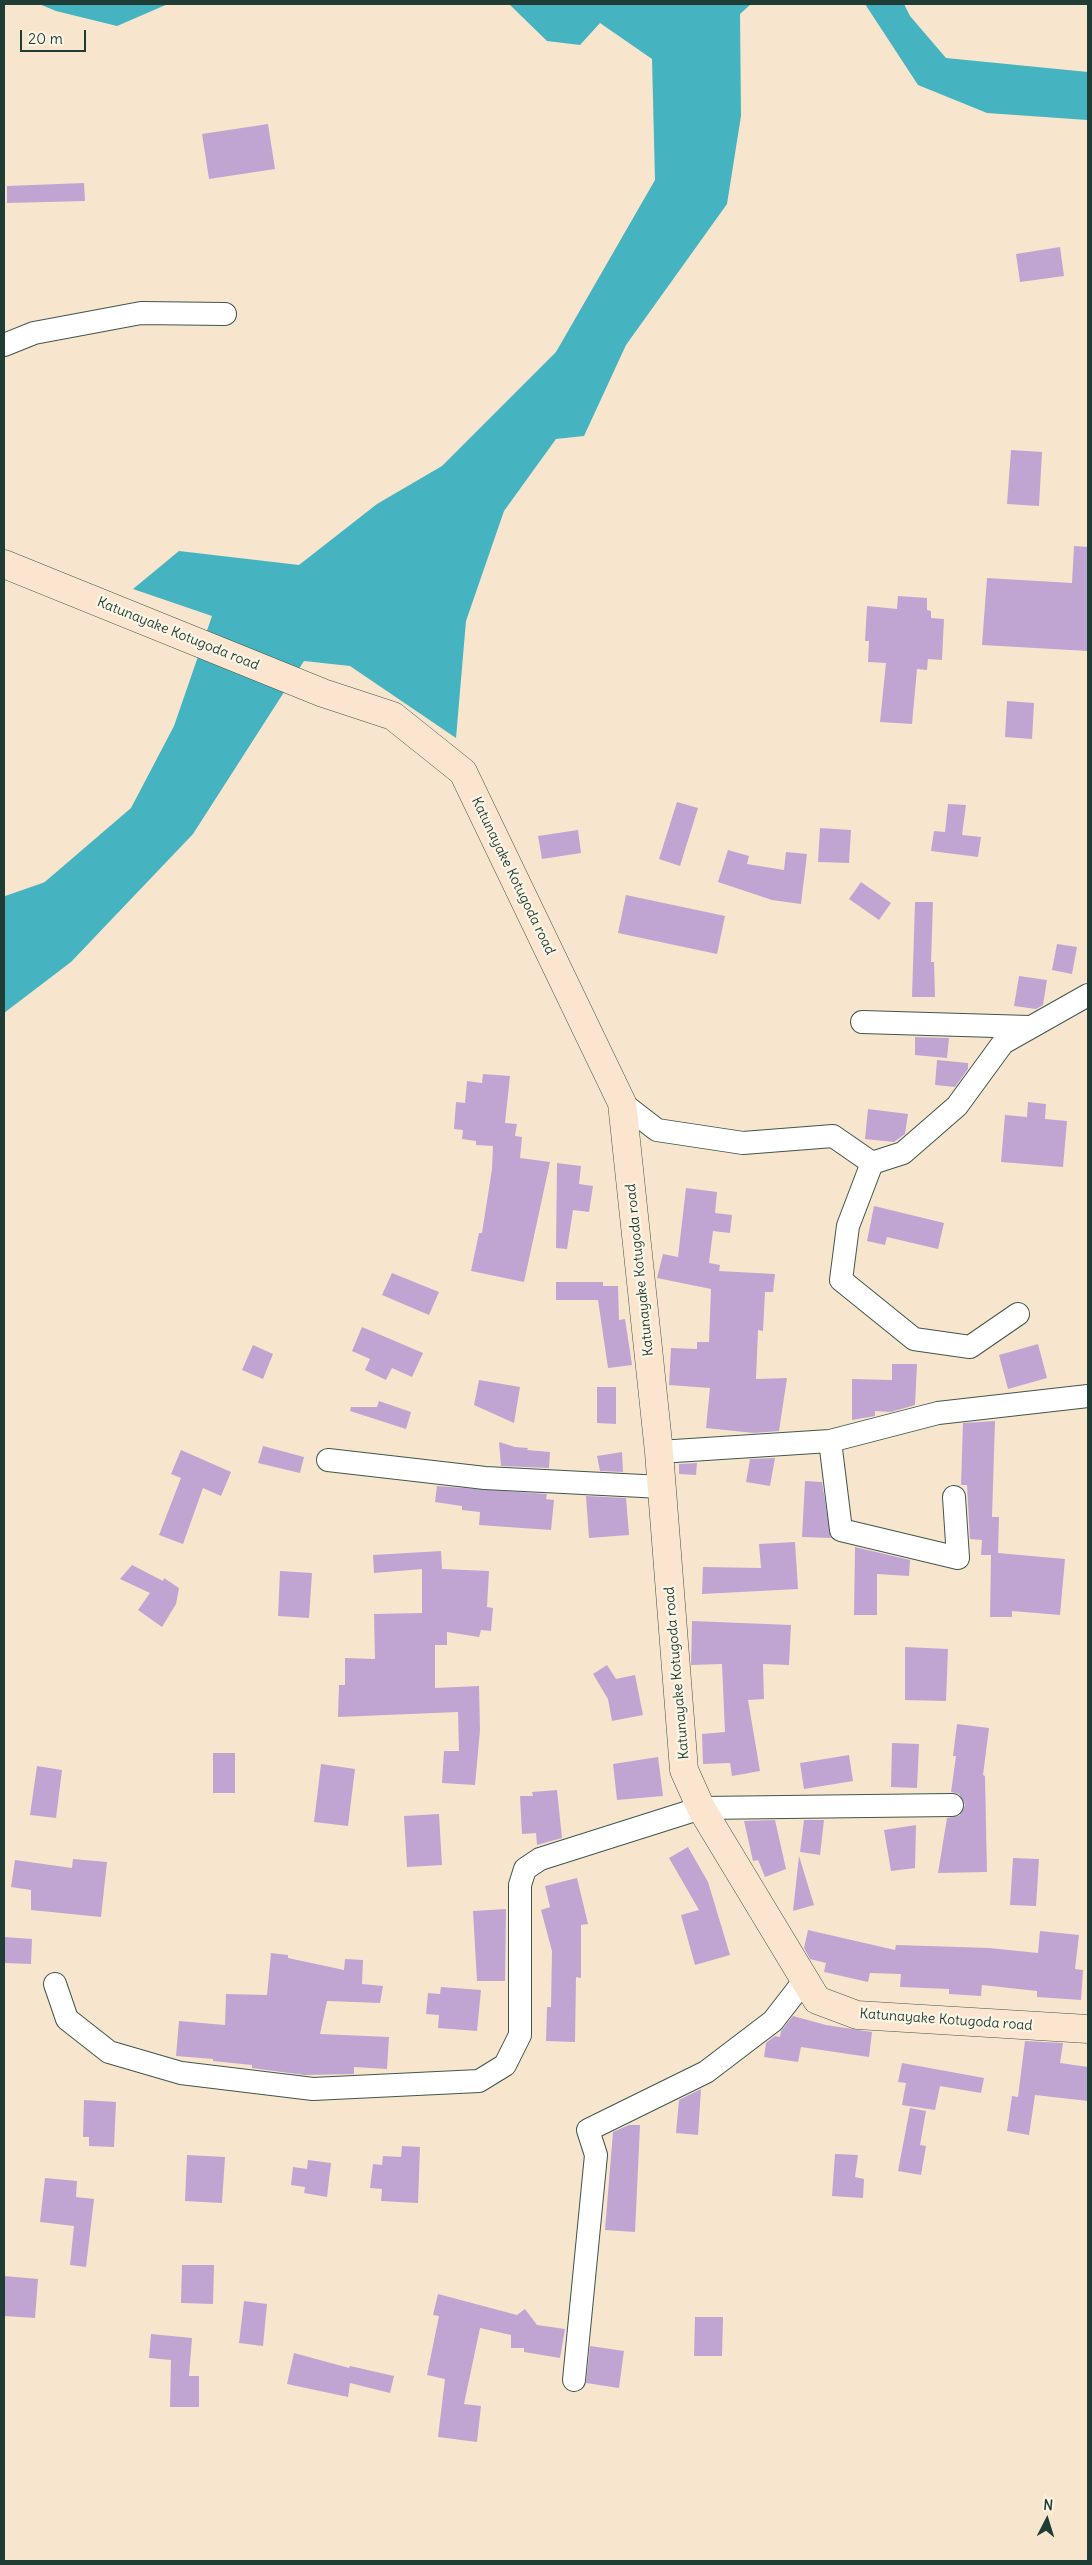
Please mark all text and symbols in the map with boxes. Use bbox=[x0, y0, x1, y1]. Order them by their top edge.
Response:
scale bar bbox=[22, 20, 89, 52]
text: 20 m bbox=[28, 29, 63, 48]
street label: Katunayake Kotugoda road bbox=[95, 594, 261, 674]
street label: Katunayake Kotugoda road bbox=[467, 794, 559, 958]
street label: Katunayake Kotugoda road bbox=[623, 1183, 657, 1357]
street label: Katunayake Kotugoda road bbox=[661, 1586, 693, 1760]
street label: Katunayake Kotugoda road bbox=[859, 2006, 1033, 2034]
north arrow bbox=[1022, 2495, 1072, 2545]
text: N bbox=[1043, 2496, 1054, 2514]

